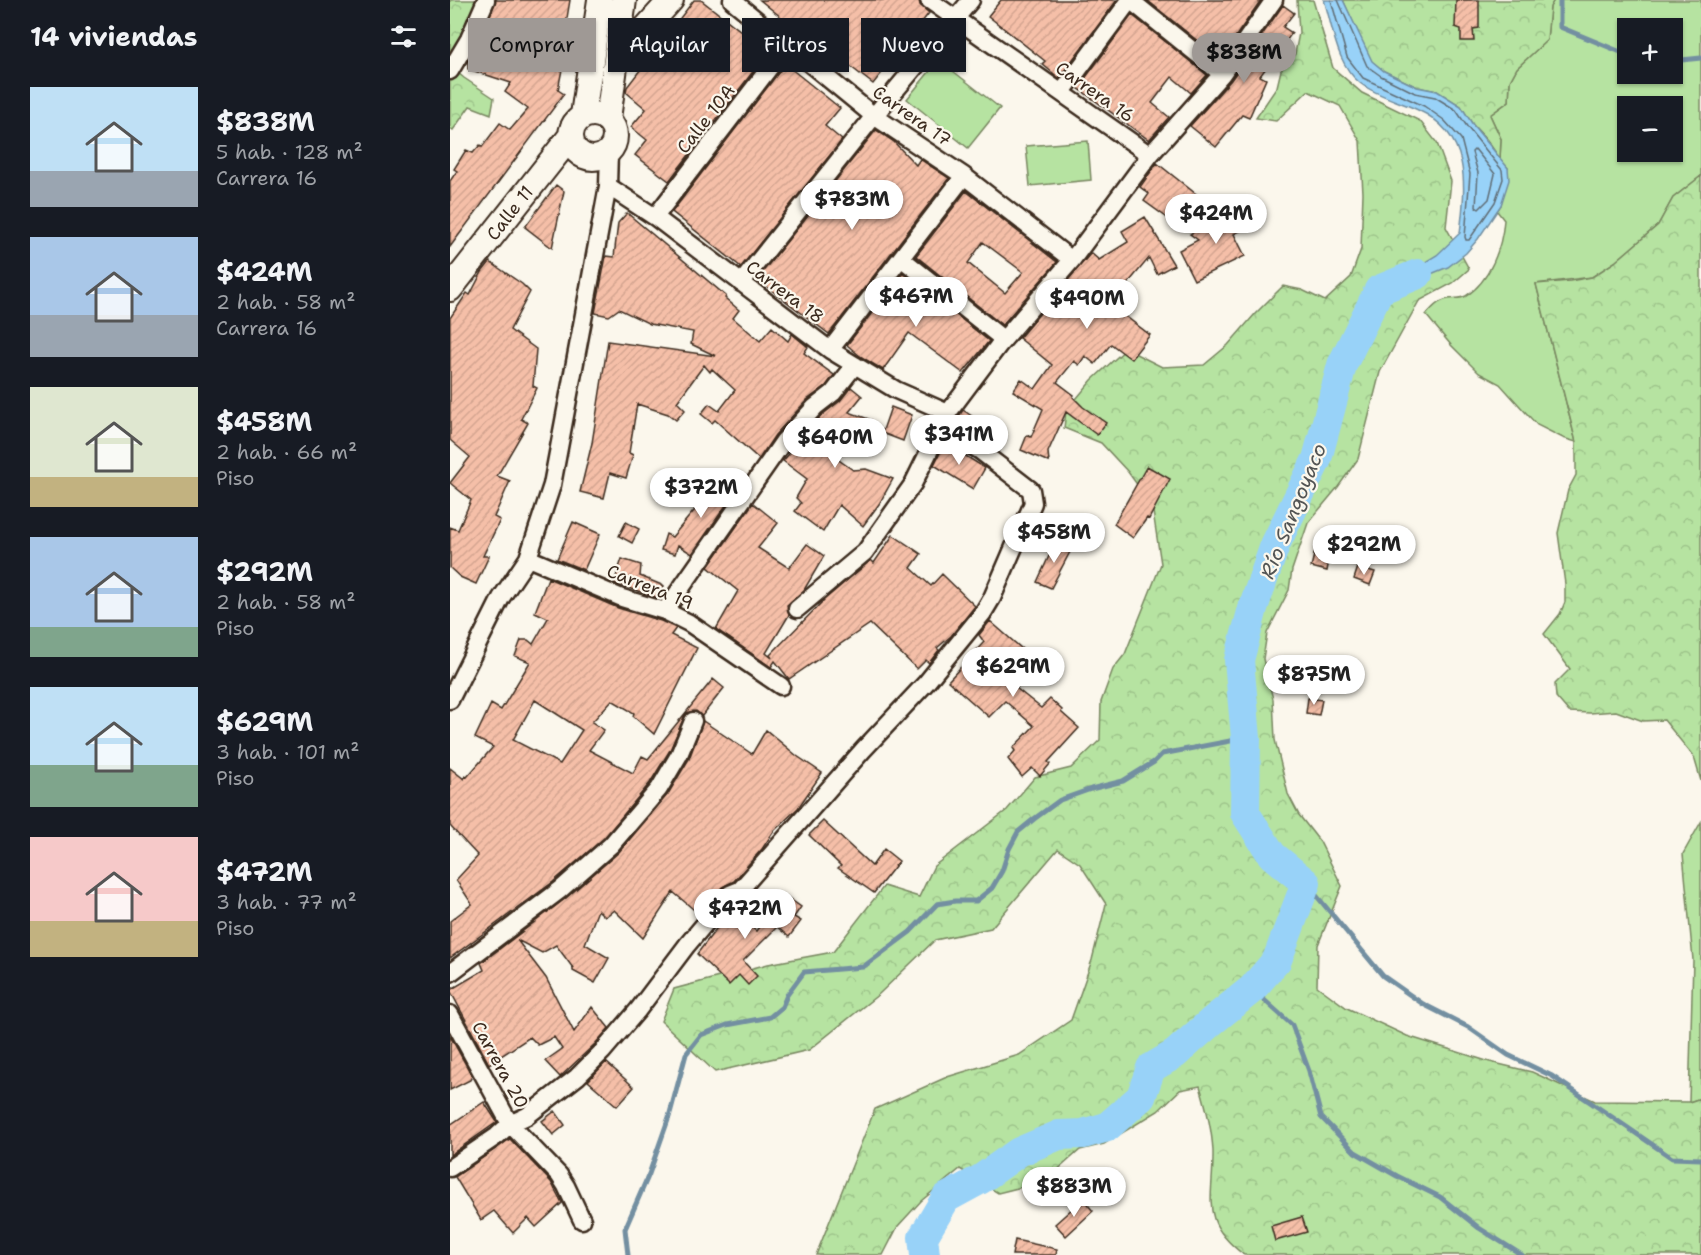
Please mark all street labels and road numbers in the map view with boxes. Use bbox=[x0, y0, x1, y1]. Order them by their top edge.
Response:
street label: Carrera 16 bbox=[1051, 56, 1139, 128]
street label: Calle 10A bbox=[671, 79, 741, 159]
street label: Carrera 17 bbox=[868, 80, 956, 152]
street label: Calle 11 bbox=[481, 181, 539, 245]
street label: Carrera 18 bbox=[741, 255, 829, 329]
street label: Carrera 19 bbox=[603, 559, 697, 615]
street label: Carrera 20 bbox=[466, 1017, 534, 1113]

